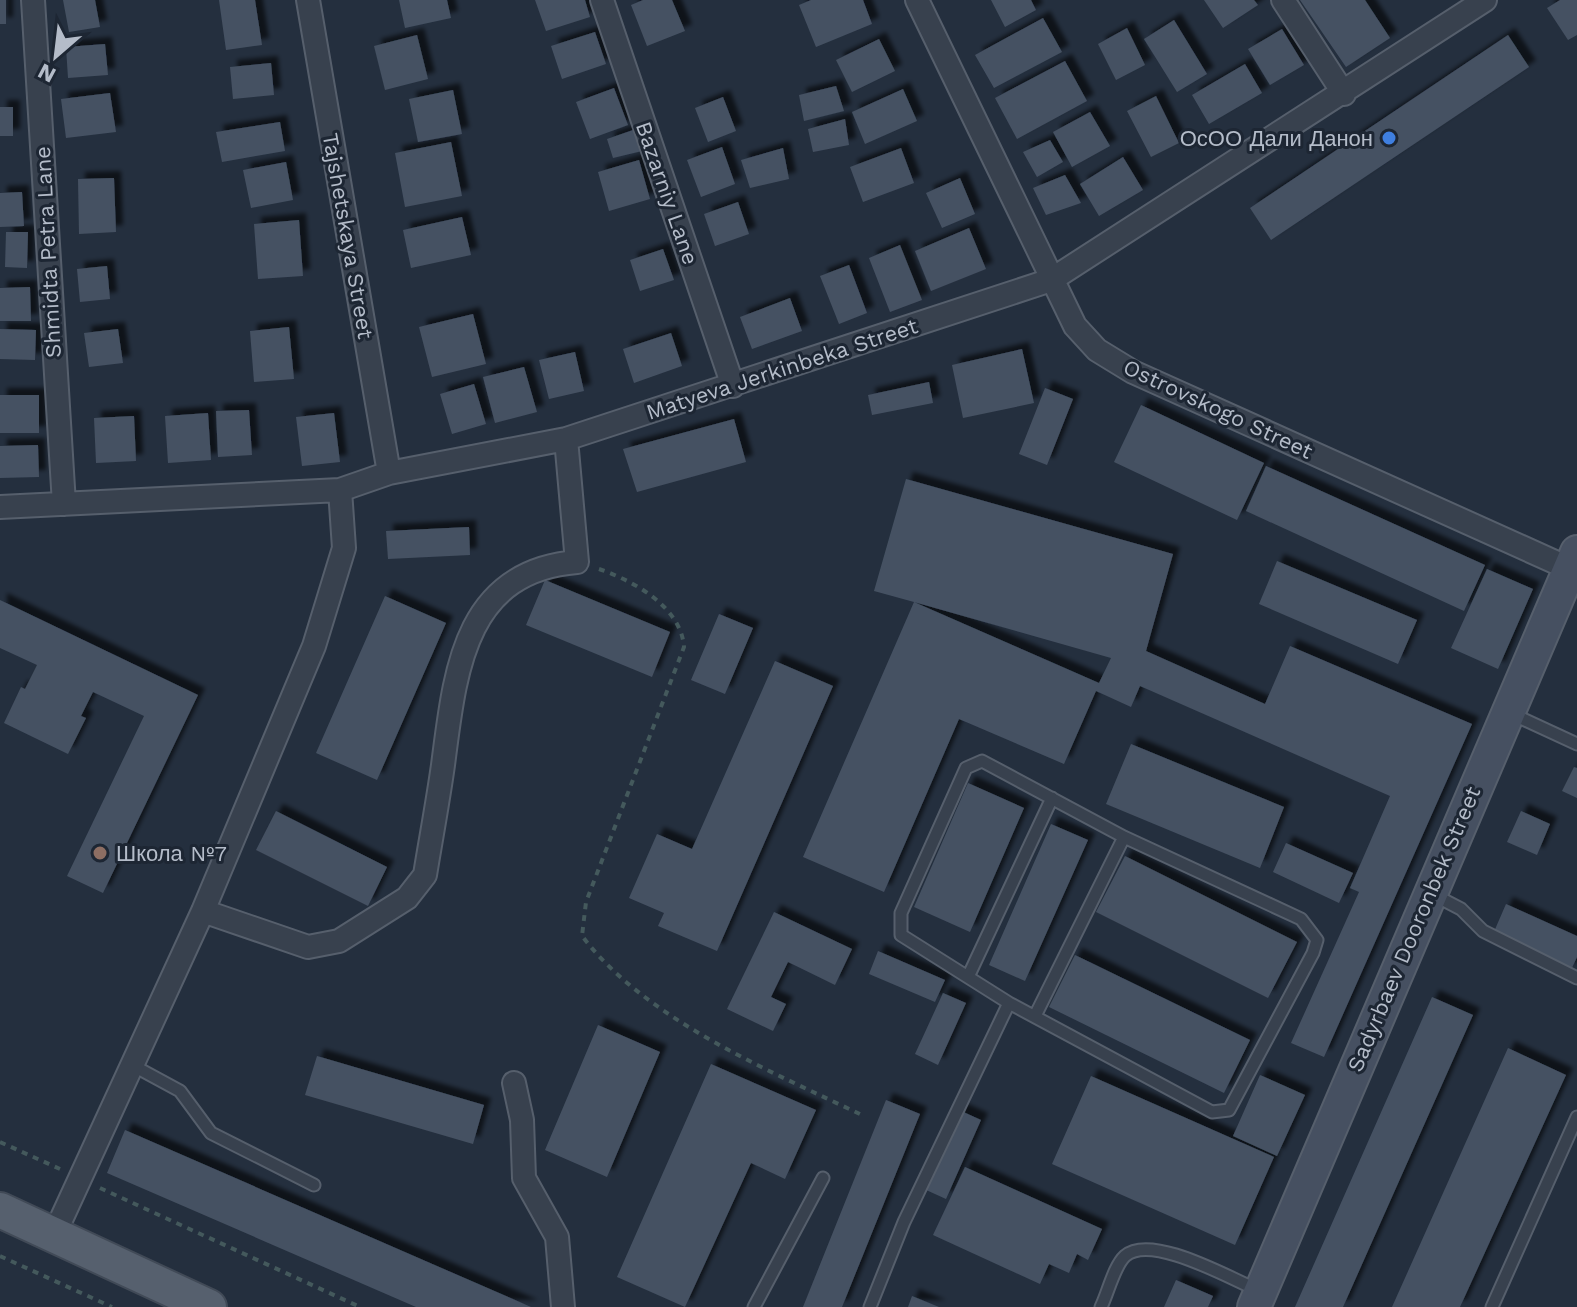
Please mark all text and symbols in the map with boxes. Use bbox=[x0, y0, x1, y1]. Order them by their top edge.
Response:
north arrow bbox=[16, 16, 96, 96]
text: N bbox=[34, 58, 60, 88]
street label: Bazarniy Lane bbox=[631, 118, 703, 268]
place label: ОсОО Дали Данон bbox=[1180, 126, 1373, 151]
marker: ОсОО Дали Данон bbox=[1380, 129, 1398, 147]
street label: Tajshetskaya Street bbox=[318, 131, 378, 341]
street label: Shmidta Petra Lane bbox=[30, 146, 66, 358]
street label: Matyeva Jerkinbeka Street bbox=[643, 313, 921, 425]
street label: Ostrovskogo Street bbox=[1119, 354, 1317, 464]
street label: Sadyrbaev Dooronbek Street bbox=[1342, 783, 1486, 1075]
place label: Школа №7 bbox=[116, 841, 227, 866]
marker: Школа №7 bbox=[91, 844, 109, 862]

